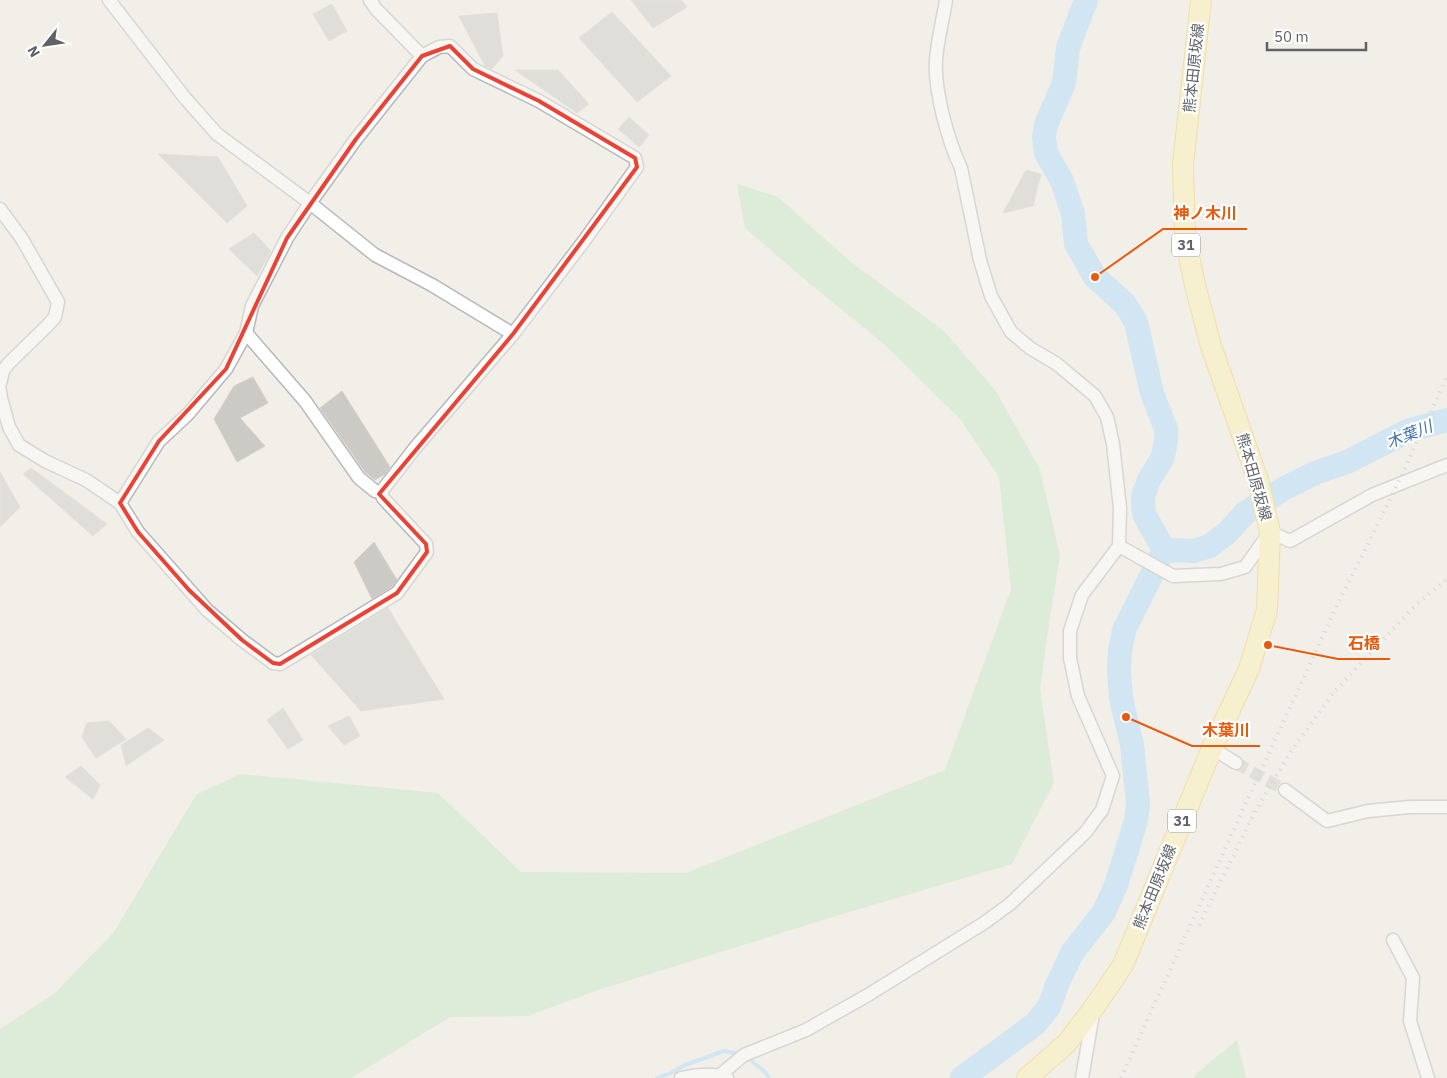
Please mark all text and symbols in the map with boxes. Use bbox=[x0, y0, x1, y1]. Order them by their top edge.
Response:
north arrow bbox=[20, 20, 70, 70]
scale bar bbox=[1267, 20, 1366, 52]
street label: 熊本田原坂線 bbox=[1179, 22, 1208, 114]
text: 50 m bbox=[1274, 27, 1309, 46]
text: N bbox=[23, 43, 44, 60]
callout: 神ノ木川 bbox=[1163, 198, 1247, 229]
text: 神ノ木川 bbox=[1173, 203, 1237, 223]
road number: 31 bbox=[1172, 234, 1200, 256]
water label: 木葉川 bbox=[1383, 415, 1437, 452]
street label: 熊本田原坂線 bbox=[1233, 431, 1276, 523]
callout: 石橋 bbox=[1338, 628, 1390, 659]
text: 石橋 bbox=[1348, 633, 1380, 653]
callout: 木葉川 bbox=[1192, 715, 1260, 746]
text: 木葉川 bbox=[1202, 720, 1250, 740]
road number: 31 bbox=[1168, 809, 1196, 832]
street label: 熊本田原坂線 bbox=[1129, 842, 1180, 932]

